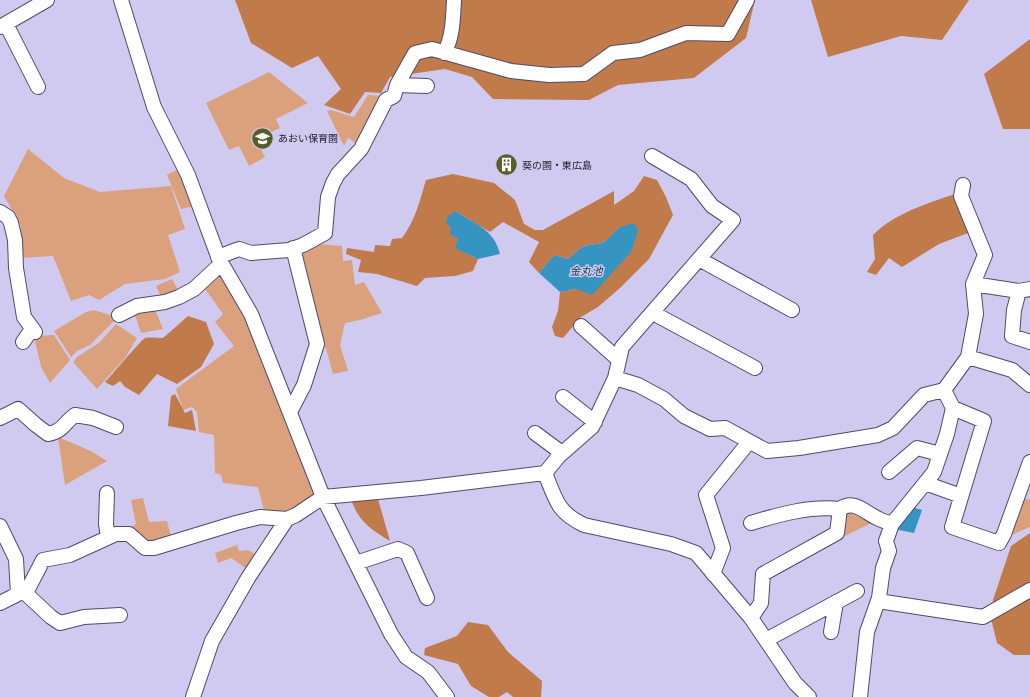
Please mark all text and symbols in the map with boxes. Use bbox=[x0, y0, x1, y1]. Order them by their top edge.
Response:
school or university icon: あおい保育園 bbox=[249, 125, 275, 151]
place label: あおい保育園 bbox=[278, 131, 338, 146]
building icon: 葵の園・東広島 bbox=[493, 152, 519, 178]
place label: 葵の園・東広島 bbox=[522, 158, 592, 173]
water label: 金丸池 bbox=[570, 263, 603, 279]

